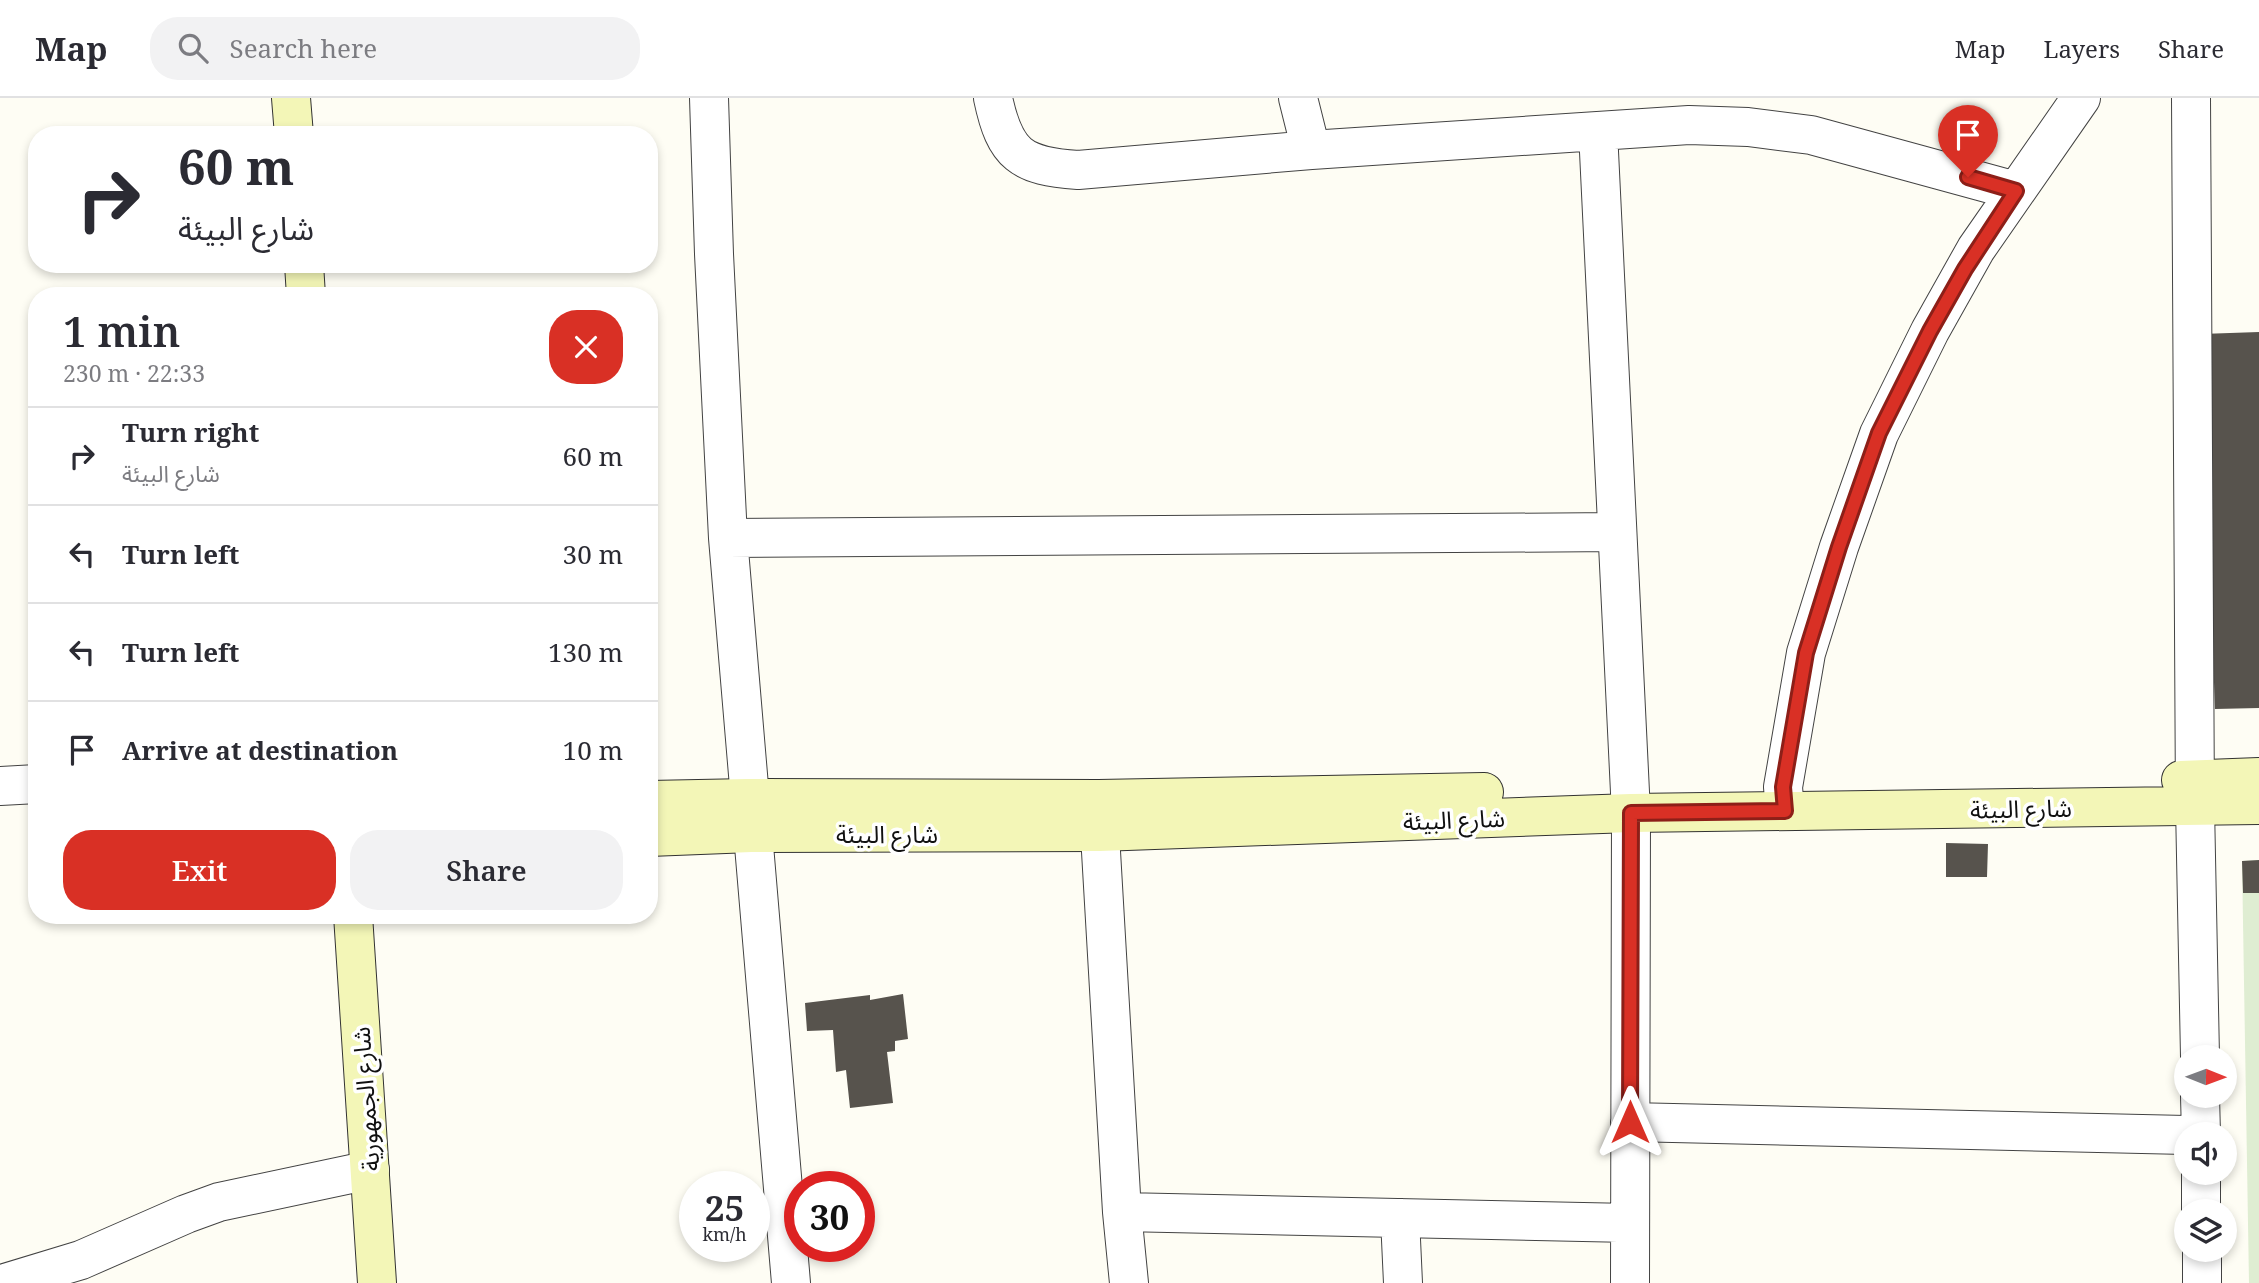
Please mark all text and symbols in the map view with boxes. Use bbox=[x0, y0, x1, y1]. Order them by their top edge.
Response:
search box bbox=[150, 17, 640, 80]
text: Map bbox=[35, 26, 108, 71]
icon: search bbox=[174, 29, 212, 67]
text: Search here bbox=[230, 30, 377, 66]
text: Map bbox=[1955, 32, 2006, 65]
text: Layers bbox=[2044, 32, 2120, 65]
text: Share bbox=[2158, 32, 2224, 65]
pin bbox=[1938, 105, 1998, 177]
icon: arrive bbox=[1949, 116, 1987, 154]
text: 60 m bbox=[178, 133, 294, 199]
icon: right bbox=[63, 154, 154, 245]
text: شارع البيئة bbox=[178, 206, 314, 249]
text: 1 min bbox=[63, 302, 180, 359]
button: close bbox=[549, 310, 623, 384]
text: 230 m · 22:33 bbox=[63, 357, 205, 389]
text: Turn right bbox=[122, 414, 259, 450]
icon: right bbox=[63, 437, 101, 475]
text: 60 m bbox=[563, 438, 623, 474]
text: شارع البيئة bbox=[122, 457, 220, 489]
icon: left bbox=[63, 535, 101, 573]
text: Turn left bbox=[122, 536, 239, 572]
text: 30 m bbox=[563, 536, 623, 572]
icon: left bbox=[63, 633, 101, 671]
text: Turn left bbox=[122, 634, 239, 670]
text: 130 m bbox=[548, 634, 623, 670]
icon: arrive bbox=[63, 731, 101, 769]
text: Arrive at destination bbox=[122, 732, 398, 768]
text: 10 m bbox=[563, 732, 623, 768]
street label: شارع البيئة bbox=[1970, 791, 2072, 827]
street label: شارع البيئة bbox=[1402, 801, 1506, 839]
street label: شارع البيئة bbox=[836, 817, 938, 852]
button: Exit bbox=[63, 830, 336, 910]
button: Share bbox=[350, 830, 623, 910]
street label: شارع الجمهورية bbox=[343, 1026, 388, 1172]
north arrow bbox=[2174, 1045, 2236, 1108]
map controls bbox=[2174, 1045, 2237, 1262]
position arrow bbox=[1593, 1085, 1667, 1159]
button: sound bbox=[2174, 1122, 2237, 1185]
speed limit sign: 30 bbox=[784, 1171, 875, 1262]
text: 25 bbox=[705, 1184, 744, 1231]
button: layers bbox=[2174, 1199, 2237, 1262]
text: km/h bbox=[702, 1222, 747, 1246]

